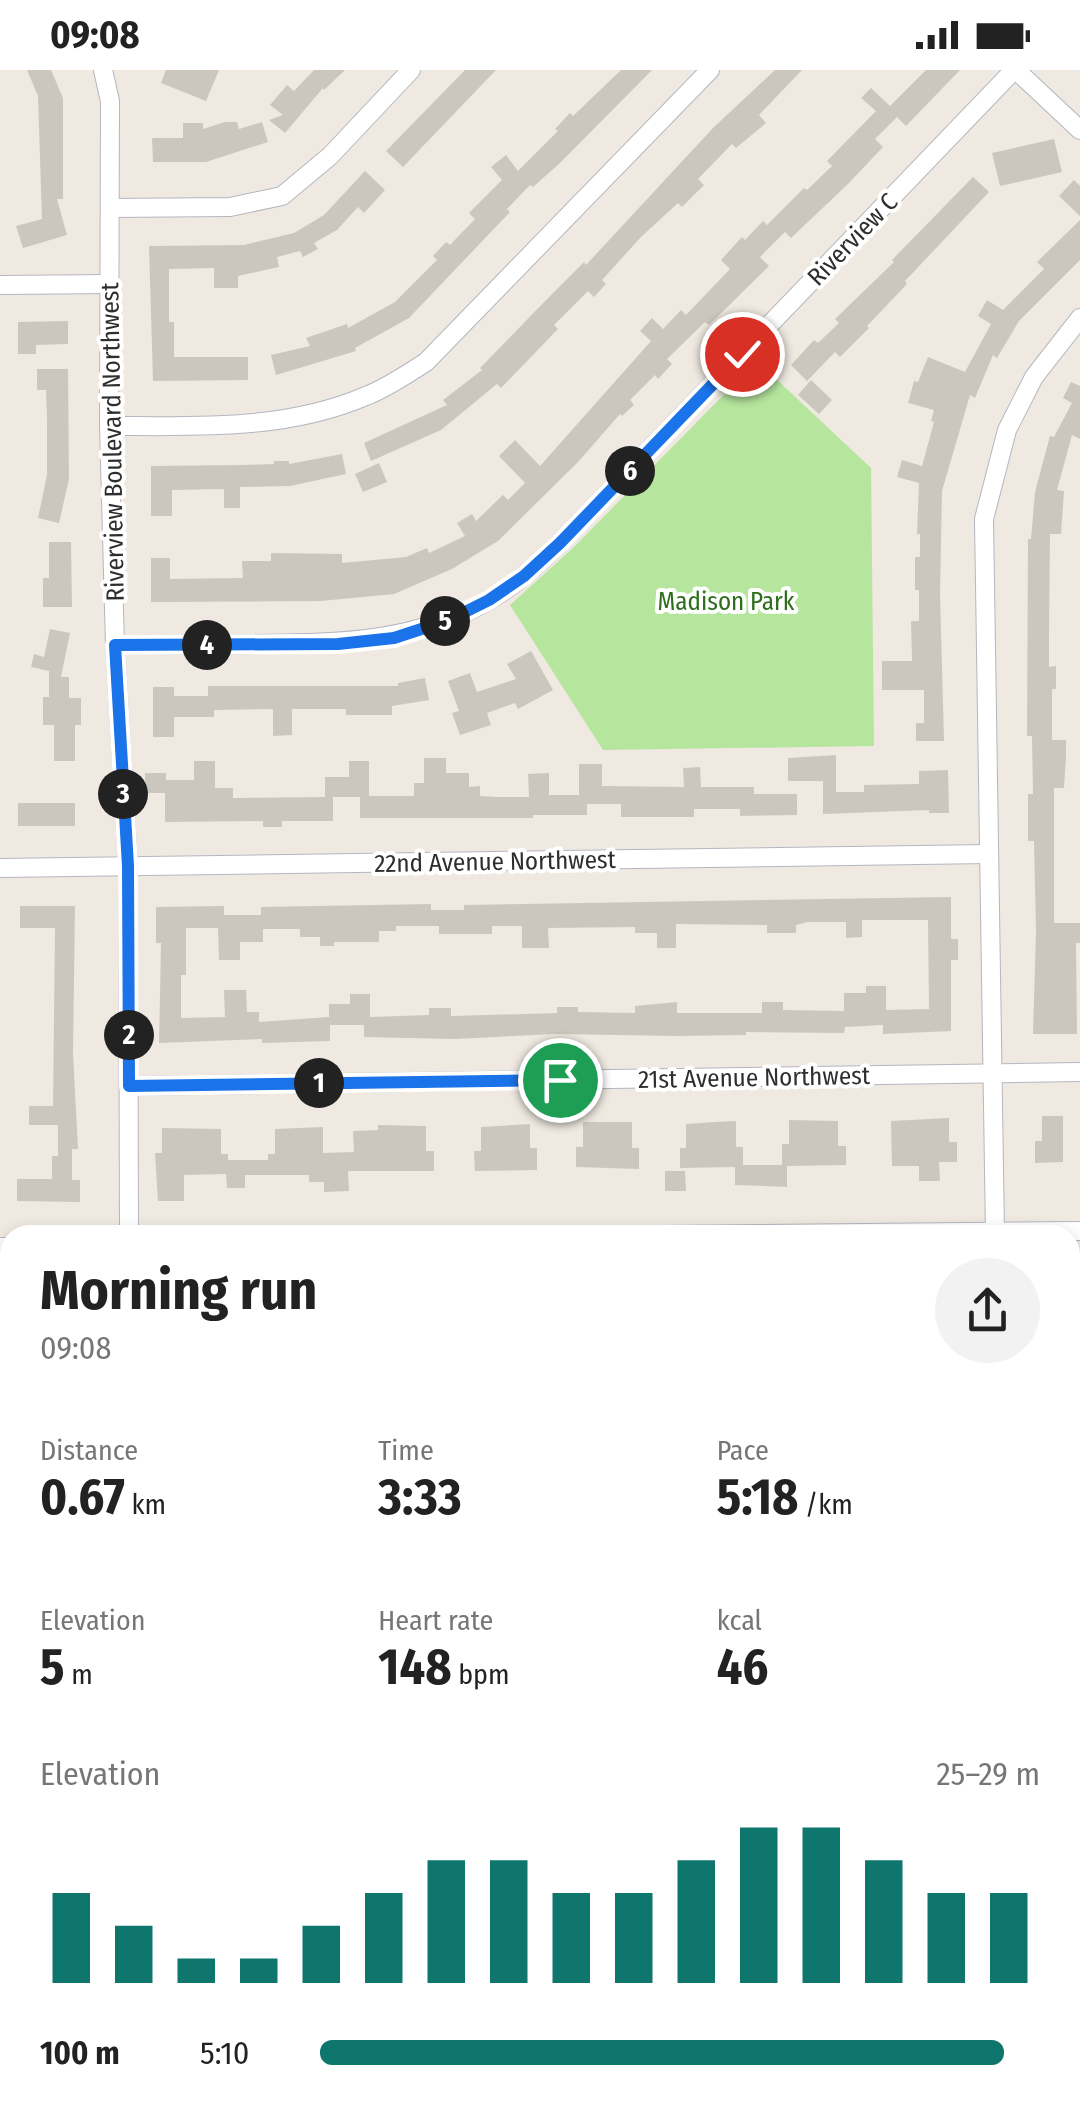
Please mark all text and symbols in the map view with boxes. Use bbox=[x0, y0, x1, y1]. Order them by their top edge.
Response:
text: 09:08 bbox=[50, 12, 140, 58]
street label: Riverview C bbox=[801, 187, 904, 292]
street label: Riverview Boulevard Northwest bbox=[95, 281, 131, 602]
pin bbox=[700, 312, 785, 397]
icon: check bbox=[715, 327, 770, 382]
pin: 6 bbox=[605, 446, 655, 496]
text: 6 bbox=[623, 454, 637, 487]
park label: Madison Park bbox=[657, 587, 795, 617]
pin: 5 bbox=[420, 596, 470, 646]
text: 5 bbox=[438, 604, 452, 637]
pin: 4 bbox=[182, 620, 232, 670]
text: 4 bbox=[200, 628, 214, 661]
pin: 3 bbox=[98, 769, 148, 819]
text: 3 bbox=[116, 777, 130, 810]
street label: 22nd Avenue Northwest bbox=[374, 845, 617, 879]
pin: 2 bbox=[104, 1010, 154, 1060]
text: 2 bbox=[123, 1018, 135, 1051]
pin bbox=[518, 1038, 603, 1123]
icon: arrive bbox=[533, 1053, 588, 1108]
pin: 1 bbox=[294, 1058, 344, 1108]
street label: 21st Avenue Northwest bbox=[638, 1061, 871, 1095]
text: 1 bbox=[313, 1066, 325, 1099]
text: Morning run bbox=[40, 1258, 317, 1324]
button: share bbox=[935, 1258, 1040, 1363]
text: 09:08 bbox=[40, 1329, 111, 1367]
text: Distance bbox=[40, 1434, 138, 1467]
text: Time bbox=[378, 1434, 434, 1467]
text: Pace bbox=[717, 1434, 769, 1467]
text: 0.67 bbox=[40, 1467, 125, 1527]
text: 3:33 bbox=[378, 1467, 462, 1527]
text: 5:18 bbox=[717, 1467, 799, 1527]
text: km bbox=[125, 1488, 166, 1521]
text: /km bbox=[799, 1488, 853, 1521]
text: Elevation bbox=[40, 1604, 145, 1637]
text: Heart rate bbox=[378, 1604, 493, 1637]
text: kcal bbox=[717, 1604, 762, 1637]
text: 5 bbox=[40, 1637, 65, 1697]
text: 148 bbox=[378, 1637, 452, 1697]
text: 46 bbox=[717, 1637, 769, 1697]
text: m bbox=[65, 1658, 93, 1691]
text: bpm bbox=[452, 1658, 509, 1691]
text: Elevation bbox=[40, 1755, 160, 1793]
text: 25–29 m bbox=[936, 1755, 1040, 1793]
text: 100 m bbox=[40, 2034, 120, 2072]
text: 5:10 bbox=[200, 2034, 249, 2072]

